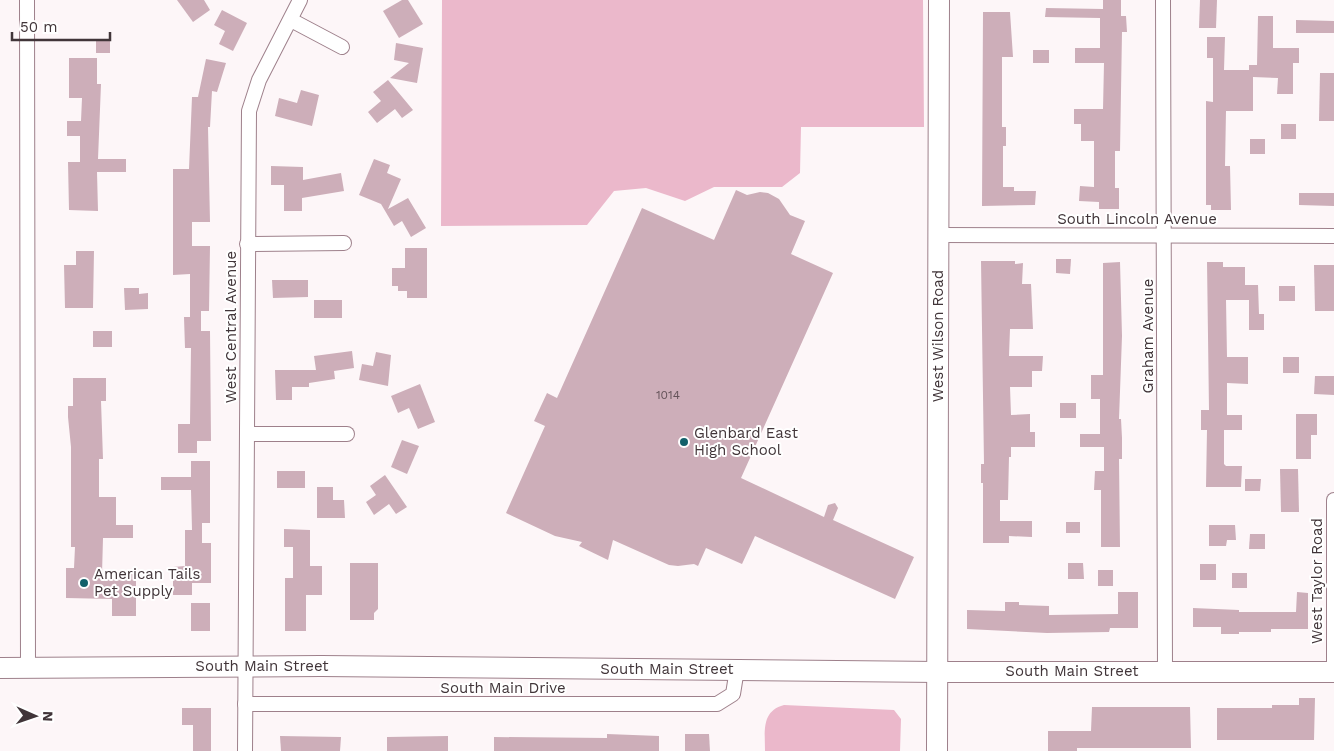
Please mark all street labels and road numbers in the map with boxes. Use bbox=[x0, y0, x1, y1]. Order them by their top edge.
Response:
street label: South Lincoln Avenue bbox=[1057, 210, 1217, 228]
street label: West Central Avenue bbox=[222, 251, 240, 403]
street label: West Wilson Road bbox=[929, 270, 947, 402]
street label: Graham Avenue bbox=[1139, 279, 1157, 393]
street label: West Taylor Road bbox=[1308, 518, 1326, 644]
street label: South Main Street bbox=[195, 657, 329, 675]
street label: South Main Street bbox=[600, 660, 734, 678]
street label: South Main Street bbox=[1005, 662, 1139, 680]
street label: South Main Drive bbox=[440, 679, 566, 697]

